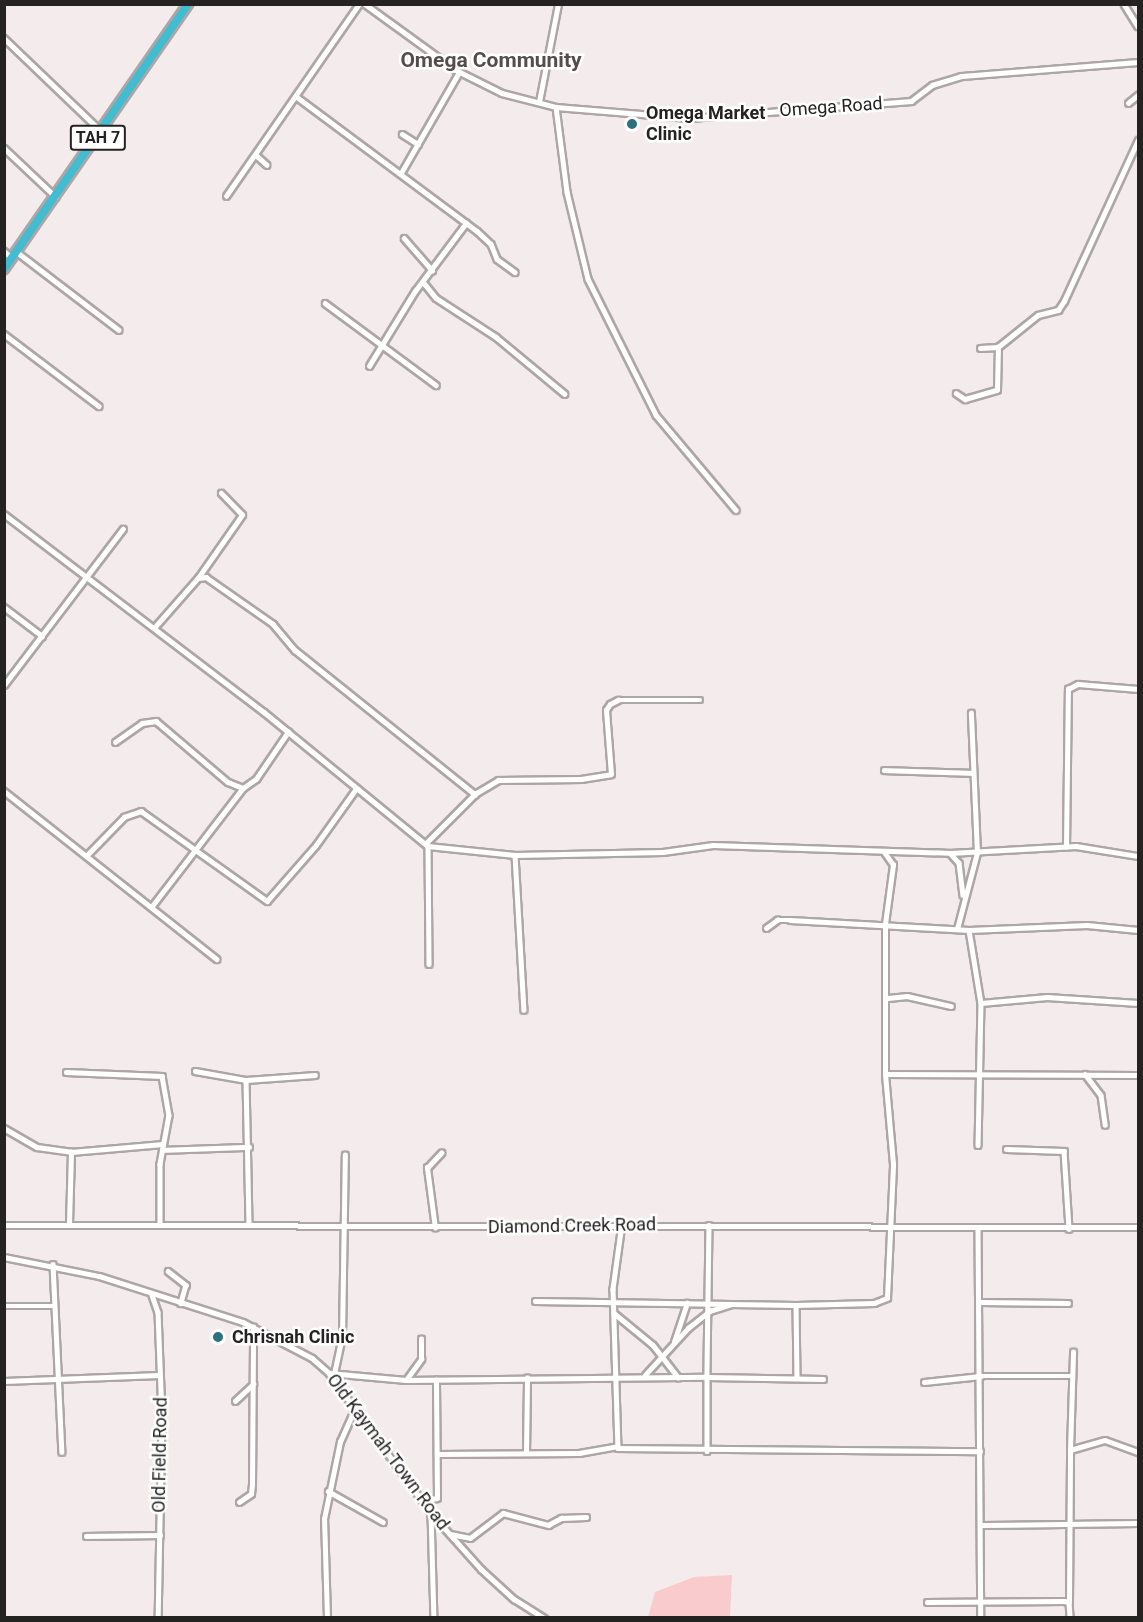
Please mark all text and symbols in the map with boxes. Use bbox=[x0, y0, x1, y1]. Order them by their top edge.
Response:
district label: Omega Community bbox=[400, 47, 582, 73]
street label: Omega Road bbox=[779, 93, 883, 121]
place label: Omega Market Clinic bbox=[646, 103, 765, 146]
marker: Omega Market Clinic bbox=[623, 115, 641, 133]
road number: TAH 7 bbox=[70, 125, 126, 151]
street label: Diamond Creek Road bbox=[488, 1214, 656, 1238]
place label: Chrisnah Clinic bbox=[232, 1326, 354, 1348]
marker: Chrisnah Clinic bbox=[209, 1328, 227, 1346]
street label: Old Kaymah Town Road bbox=[322, 1370, 454, 1534]
street label: Old Field Road bbox=[148, 1397, 172, 1513]

